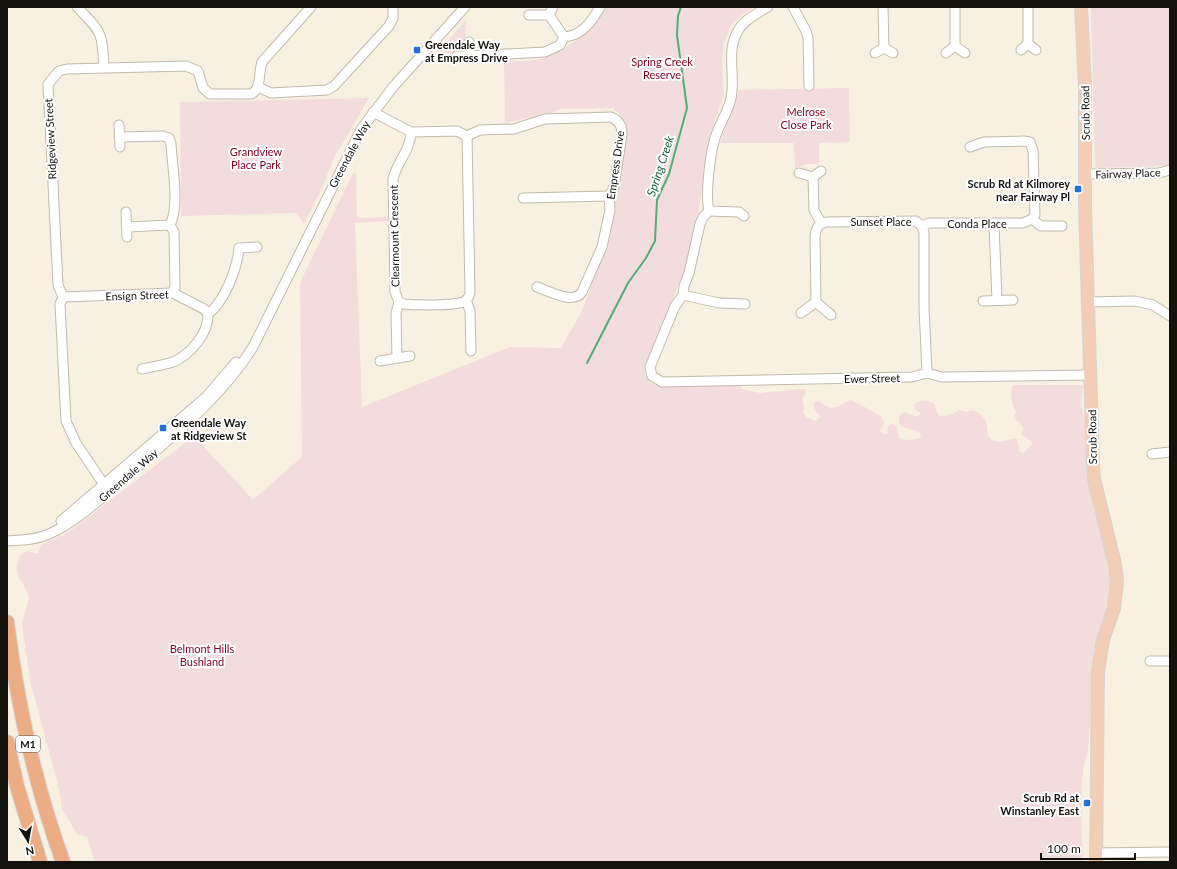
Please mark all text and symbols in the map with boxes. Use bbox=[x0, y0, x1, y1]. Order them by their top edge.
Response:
place label: Greendale Way at Empress Drive bbox=[425, 38, 508, 64]
marker: Greendale Way at Empress Drive bbox=[412, 45, 422, 55]
park label: Spring Creek Reserve bbox=[631, 55, 693, 81]
street label: Scrub Road bbox=[1078, 86, 1092, 140]
street label: Ridgeview Street bbox=[41, 98, 59, 180]
park label: Melrose Close Park bbox=[780, 105, 832, 131]
street label: Greendale Way bbox=[326, 118, 372, 190]
street label: Empress Drive bbox=[604, 129, 626, 200]
water label: Spring Creek bbox=[643, 134, 677, 198]
park label: Grandview Place Park bbox=[230, 145, 283, 171]
street label: Fairway Place bbox=[1095, 165, 1161, 181]
place label: Scrub Rd at Kilmorey near Fairway Pl bbox=[967, 177, 1070, 203]
marker: Scrub Rd at Kilmorey near Fairway Pl bbox=[1073, 184, 1083, 194]
street label: Clearmount Crescent bbox=[387, 185, 401, 287]
street label: Sunset Place bbox=[850, 215, 912, 228]
street label: Conda Place bbox=[947, 217, 1007, 230]
street label: Ensign Street bbox=[105, 287, 169, 303]
street label: Ewer Street bbox=[844, 371, 900, 385]
street label: Scrub Road bbox=[1085, 410, 1099, 464]
place label: Greendale Way at Ridgeview St bbox=[171, 416, 247, 442]
marker: Greendale Way at Ridgeview St bbox=[158, 423, 168, 433]
street label: Greendale Way bbox=[96, 446, 160, 504]
park label: Belmont Hills Bushland bbox=[170, 642, 234, 668]
road number: M1 bbox=[16, 736, 40, 752]
place label: Scrub Rd at Winstanley East bbox=[1000, 791, 1080, 817]
marker: Scrub Rd at Winstanley East bbox=[1082, 798, 1092, 808]
north arrow bbox=[8, 821, 48, 861]
scale bar bbox=[1041, 835, 1135, 861]
text: 100 m bbox=[1047, 841, 1081, 856]
text: N bbox=[25, 844, 35, 858]

